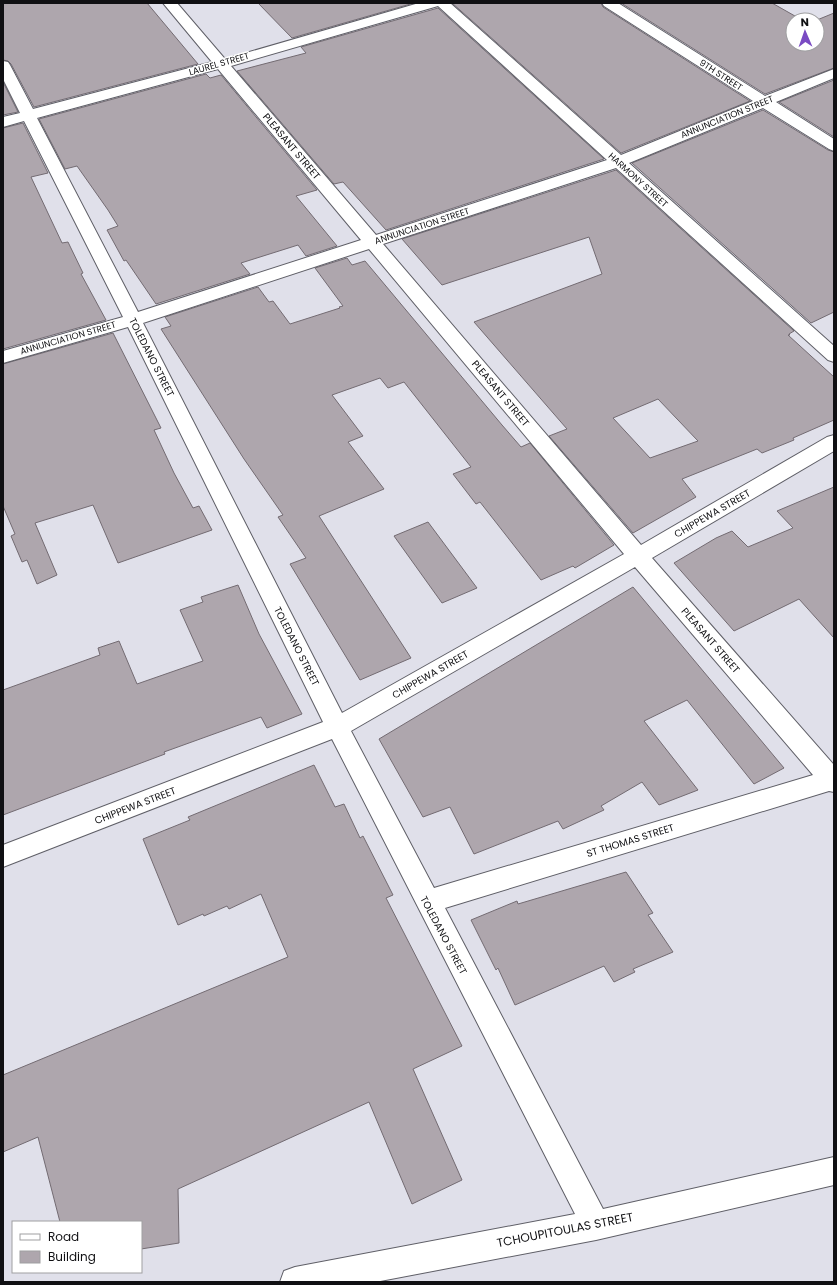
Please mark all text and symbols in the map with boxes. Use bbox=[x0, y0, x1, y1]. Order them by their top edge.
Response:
north arrow bbox=[785, 12, 825, 52]
text: N bbox=[800, 14, 809, 30]
street label: LAUREL STREET bbox=[187, 50, 251, 78]
street label: 9TH STREET bbox=[697, 57, 745, 93]
street label: ANNUNCIATION STREET bbox=[679, 93, 775, 141]
street label: PLEASANT STREET bbox=[259, 110, 324, 183]
street label: HARMONY STREET bbox=[606, 150, 670, 210]
street label: ANNUNCIATION STREET bbox=[373, 205, 471, 247]
street label: TOLEDANO STREET bbox=[125, 315, 178, 400]
street label: ANNUNCIATION STREET bbox=[19, 319, 117, 357]
street label: PLEASANT STREET bbox=[468, 357, 533, 430]
street label: CHIPPEWA STREET bbox=[671, 485, 754, 541]
street label: TOLEDANO STREET bbox=[270, 604, 323, 689]
street label: PLEASANT STREET bbox=[678, 604, 744, 677]
street label: CHIPPEWA STREET bbox=[389, 646, 472, 702]
street label: CHIPPEWA STREET bbox=[92, 783, 179, 828]
street label: ST THOMAS STREET bbox=[584, 820, 676, 861]
street label: TOLEDANO STREET bbox=[416, 893, 471, 978]
street label: TCHOUPITOULAS STREET bbox=[495, 1208, 635, 1251]
legend bbox=[12, 1221, 142, 1273]
text: Road bbox=[48, 1228, 79, 1245]
text: Building bbox=[48, 1248, 96, 1265]

